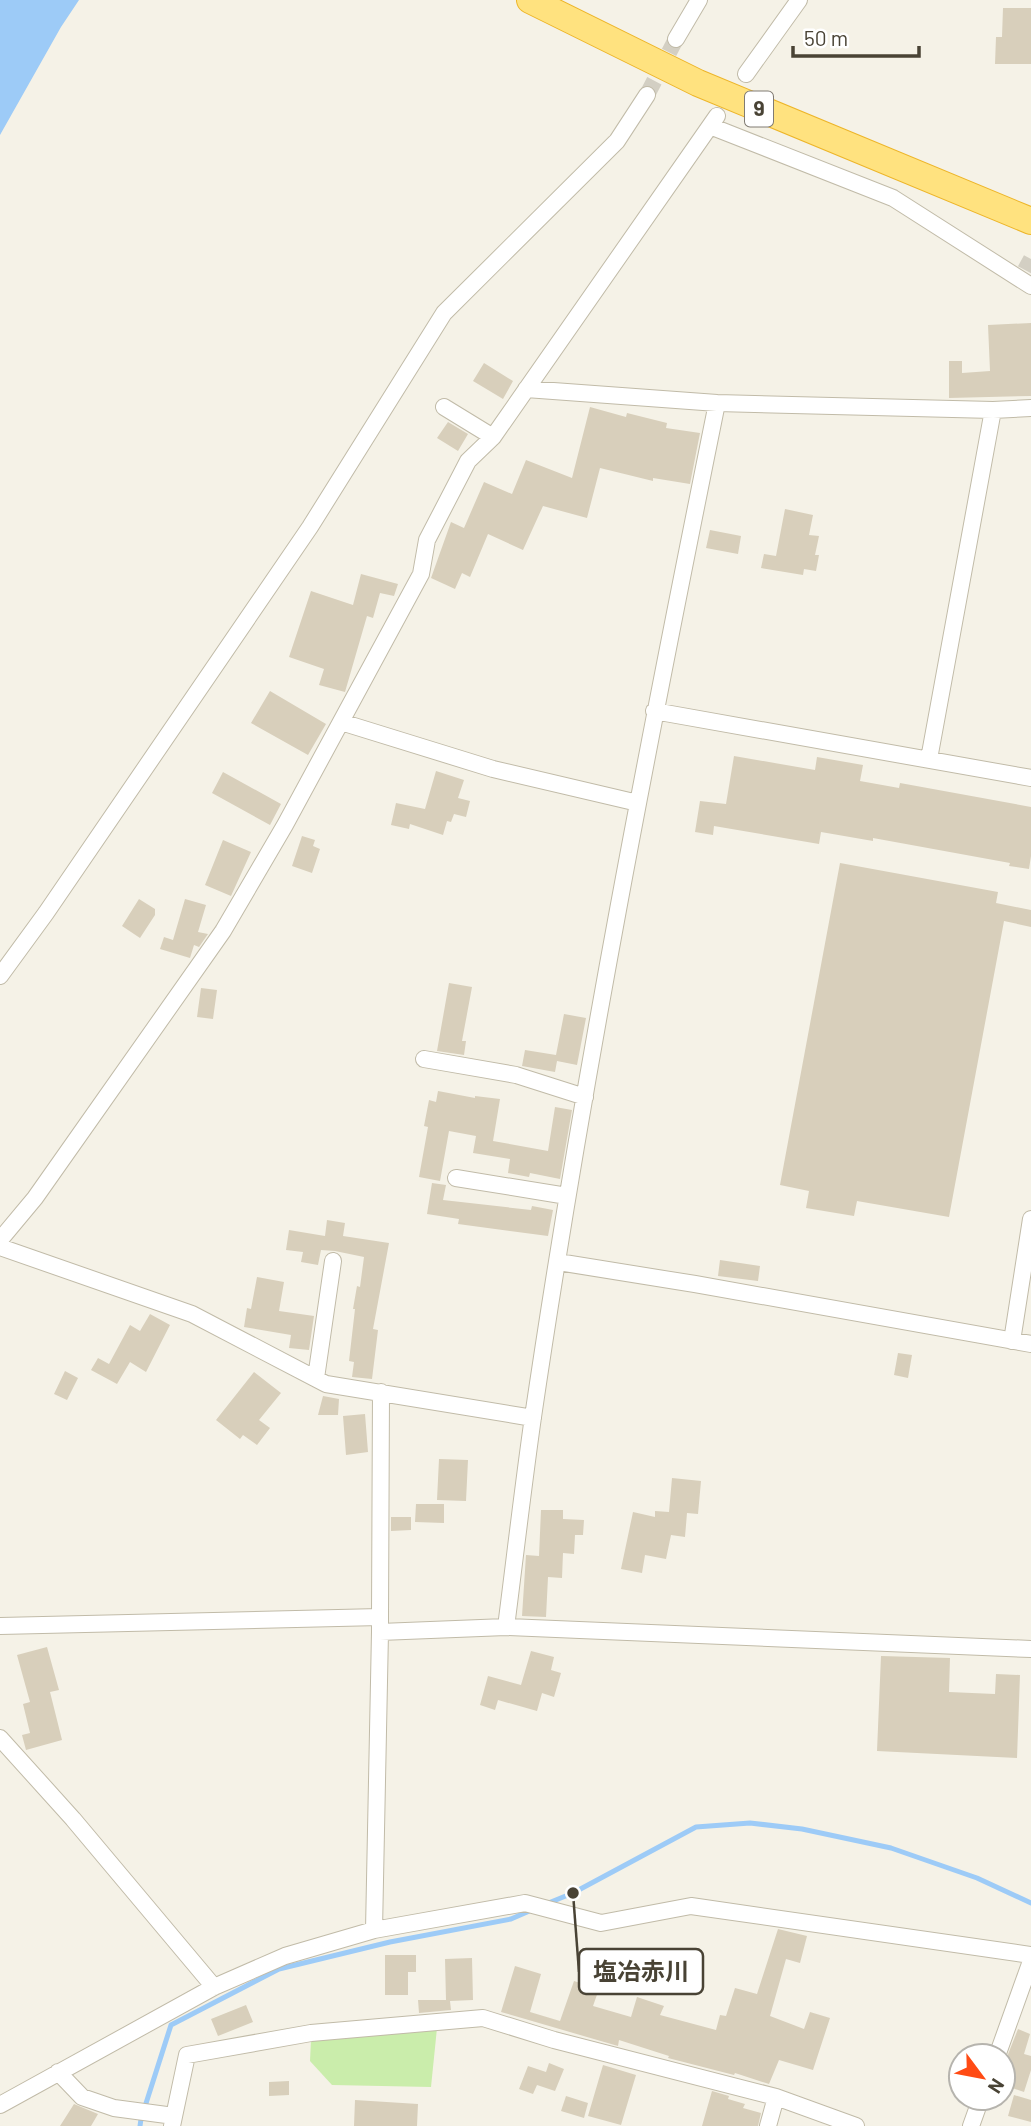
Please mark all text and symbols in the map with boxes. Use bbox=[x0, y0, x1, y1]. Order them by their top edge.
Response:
scale bar bbox=[793, 14, 919, 58]
text: 50 m bbox=[804, 25, 848, 50]
road number: 9 bbox=[745, 92, 773, 126]
callout: 塩冶赤川 bbox=[579, 1949, 703, 1994]
text: 塩冶赤川 bbox=[593, 1956, 689, 1985]
north arrow bbox=[947, 2042, 1017, 2112]
text: N bbox=[984, 2075, 1010, 2098]

